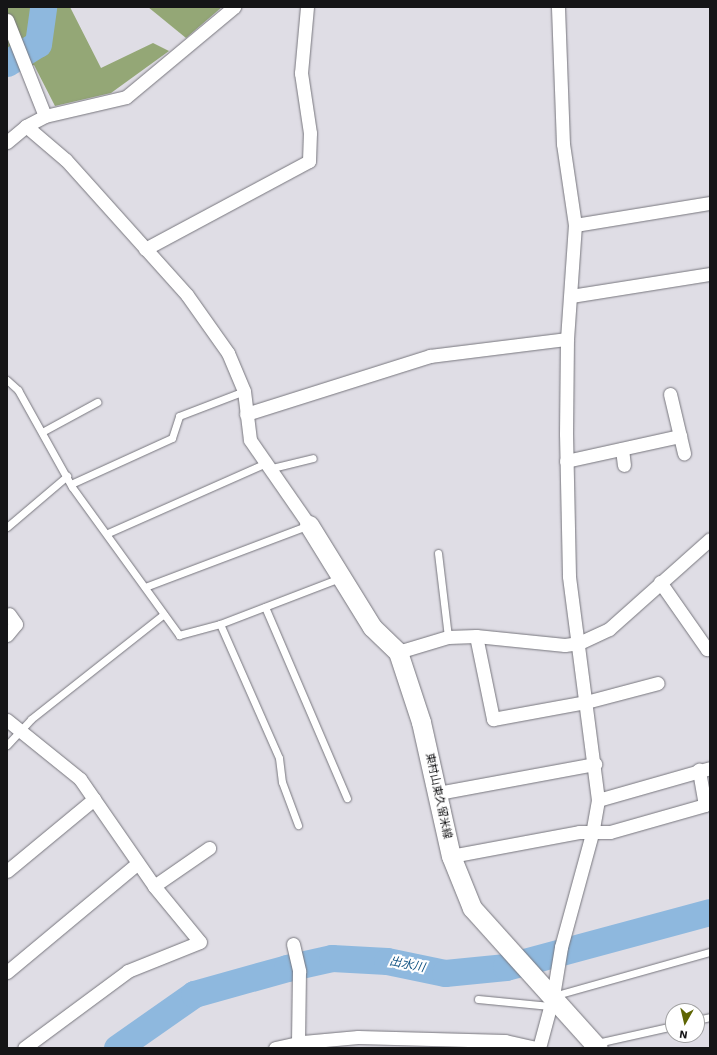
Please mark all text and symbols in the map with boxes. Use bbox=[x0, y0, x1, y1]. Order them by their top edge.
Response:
street label: 東村山東久留米線 bbox=[422, 752, 454, 840]
water label: 出水川 bbox=[388, 954, 426, 976]
north arrow bbox=[665, 1003, 705, 1043]
text: N bbox=[678, 1027, 688, 1041]

